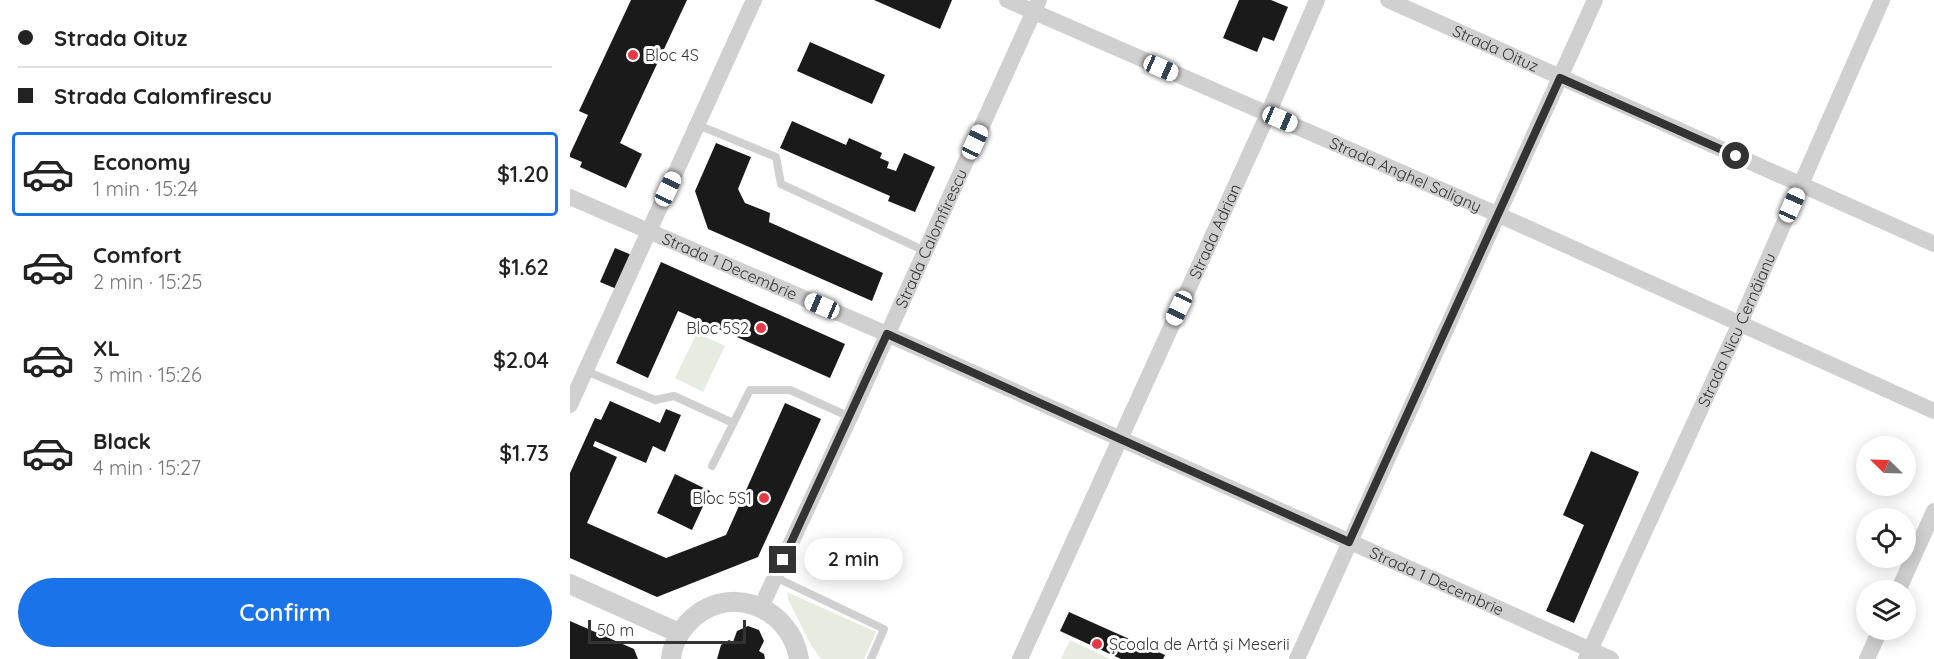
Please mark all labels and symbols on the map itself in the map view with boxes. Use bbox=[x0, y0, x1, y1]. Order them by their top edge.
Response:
street label: Strada Oituz bbox=[1450, 20, 1542, 76]
place label: Bloc 4S bbox=[645, 45, 699, 65]
marker: Bloc 4S bbox=[626, 48, 640, 62]
car bbox=[1141, 52, 1181, 84]
car bbox=[1260, 104, 1300, 134]
car bbox=[959, 122, 991, 162]
street label: Strada Anghel Saligny bbox=[1327, 132, 1485, 216]
route start bbox=[1722, 142, 1749, 169]
street label: Strada Calomfirescu bbox=[891, 166, 971, 311]
car bbox=[652, 169, 684, 209]
street label: Strada Adrian bbox=[1184, 180, 1245, 282]
car bbox=[1776, 185, 1808, 225]
street label: Strada 1 Decembrie bbox=[659, 228, 800, 304]
street label: Strada Nicu Cernăianu bbox=[1693, 250, 1780, 410]
car bbox=[1163, 288, 1195, 328]
car bbox=[802, 291, 842, 321]
place label: Bloc 5S2 bbox=[686, 318, 749, 338]
marker: Bloc 5S2 bbox=[754, 321, 768, 335]
north arrow bbox=[1856, 436, 1916, 496]
place label: Bloc 5S1 bbox=[692, 488, 752, 508]
marker: Bloc 5S1 bbox=[757, 491, 771, 505]
callout: 2 min bbox=[804, 539, 903, 581]
street label: Strada 1 Decembrie bbox=[1366, 542, 1507, 620]
route end bbox=[769, 546, 796, 573]
scale bar bbox=[588, 617, 746, 644]
place label: Școala de Artă și Meserii bbox=[1109, 634, 1290, 654]
marker: Școala de Artă și Meserii bbox=[1090, 637, 1104, 651]

